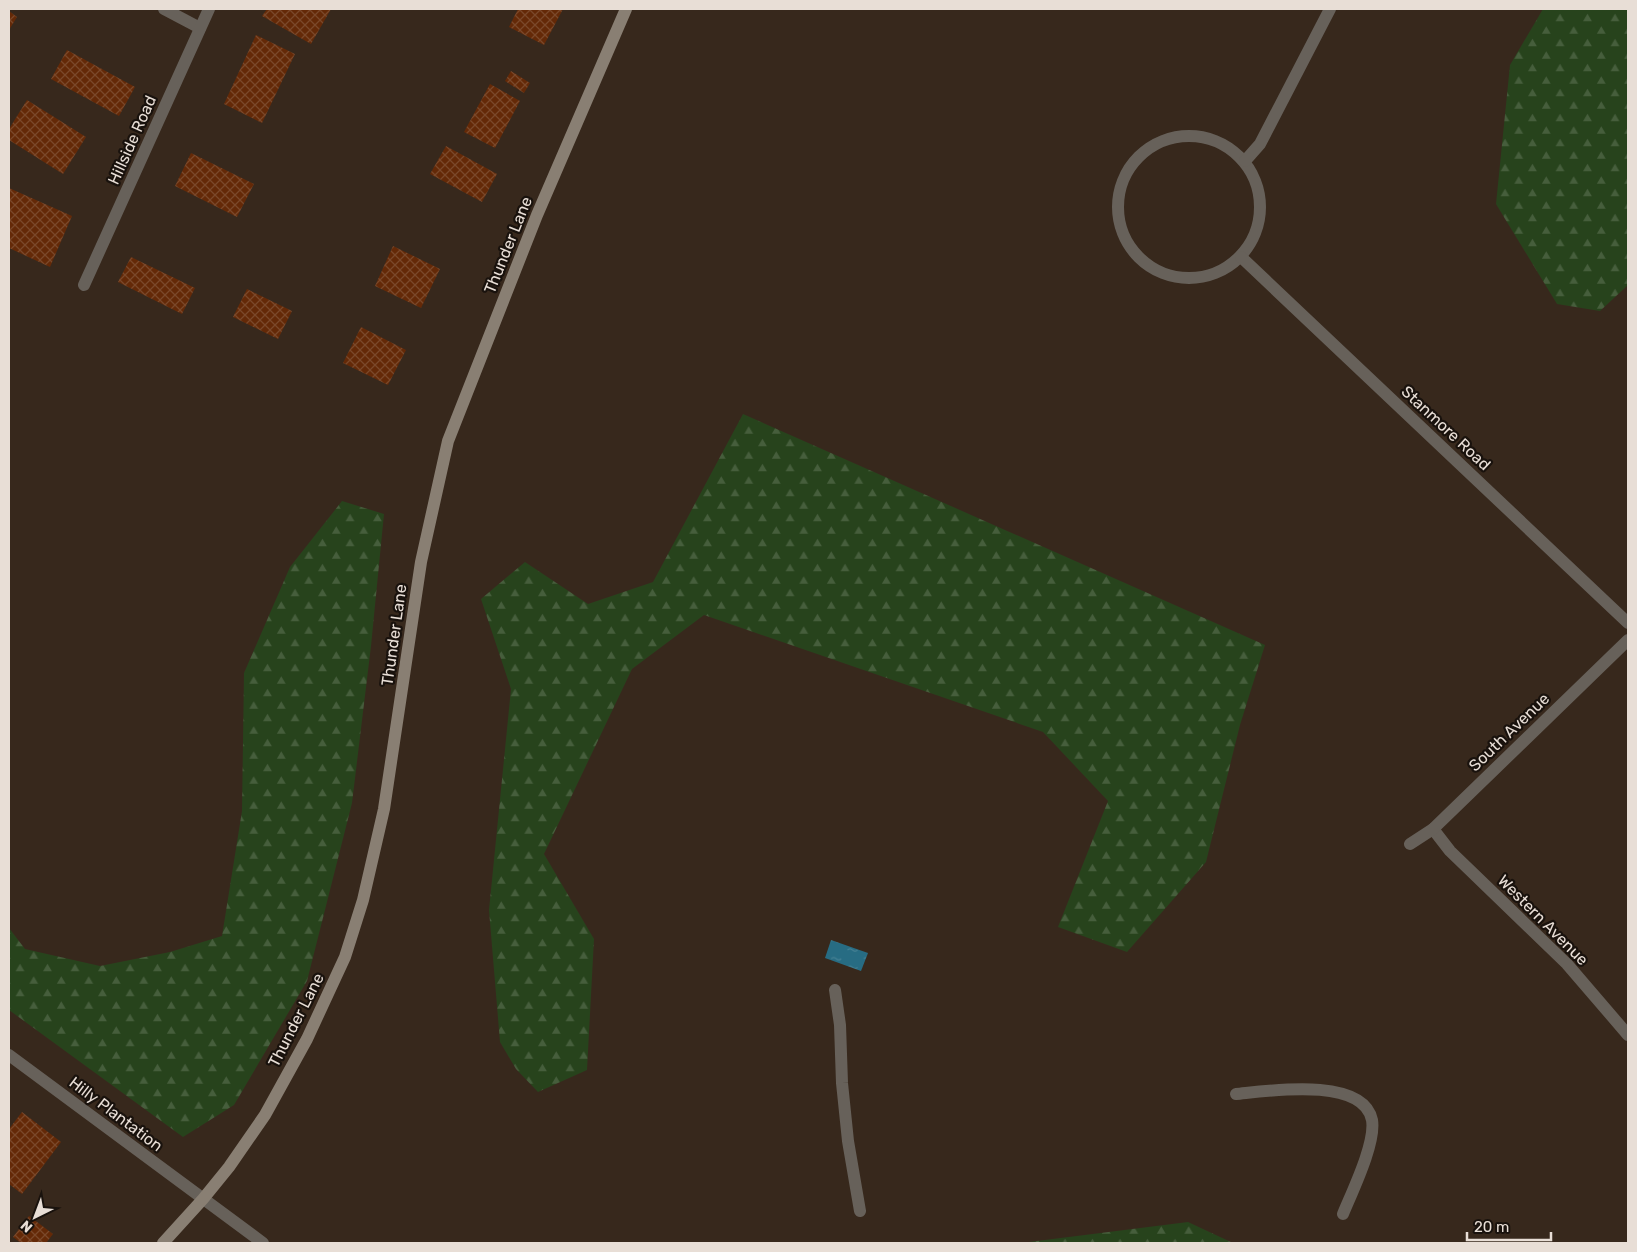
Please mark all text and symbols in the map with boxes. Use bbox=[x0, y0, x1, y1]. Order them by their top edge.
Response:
street label: Hillside Road bbox=[104, 93, 160, 187]
street label: Thunder Lane bbox=[480, 194, 536, 296]
street label: Stanmore Road bbox=[1398, 382, 1494, 474]
street label: Thunder Lane bbox=[377, 583, 411, 687]
street label: South Avenue bbox=[1465, 689, 1553, 775]
street label: Western Avenue bbox=[1494, 871, 1592, 969]
street label: Thunder Lane bbox=[264, 970, 328, 1070]
street label: Hilly Plantation bbox=[66, 1073, 166, 1155]
north arrow bbox=[10, 1192, 60, 1242]
scale bar bbox=[1467, 1210, 1551, 1242]
text: N bbox=[17, 1217, 36, 1236]
text: 20 m bbox=[1474, 1218, 1509, 1236]

